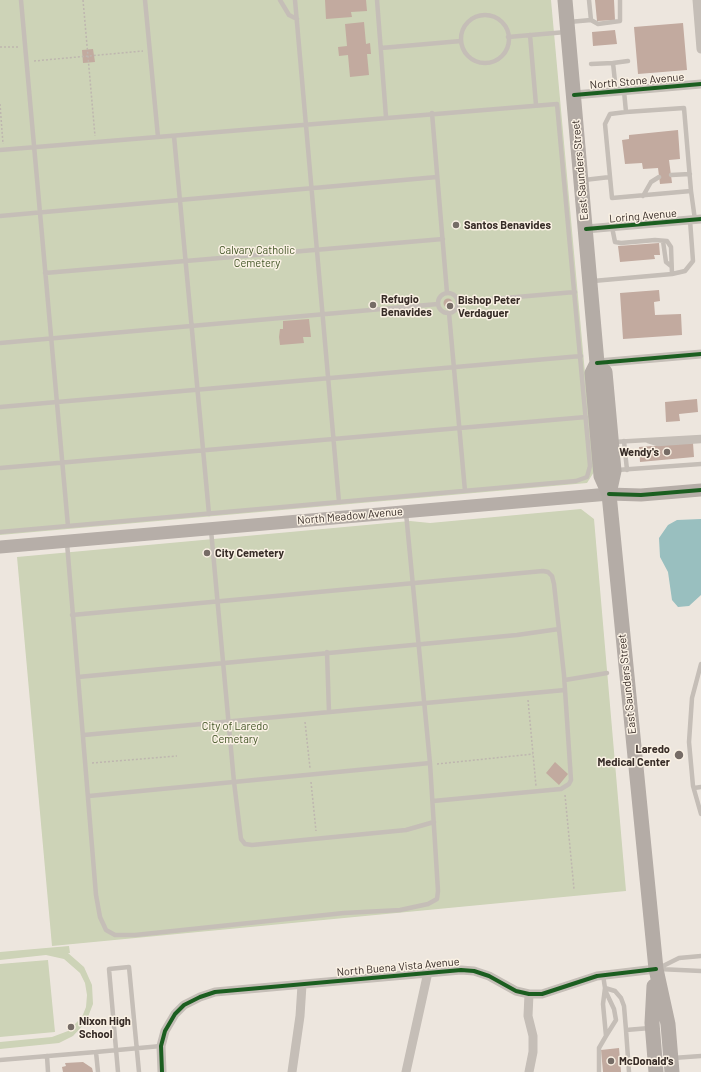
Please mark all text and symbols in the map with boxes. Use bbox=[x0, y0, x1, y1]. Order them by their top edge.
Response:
street label: North Stone Avenue bbox=[589, 70, 685, 92]
street label: East Saunders Street bbox=[569, 119, 591, 221]
street label: Loring Avenue bbox=[609, 206, 677, 226]
place label: Santos Benavides bbox=[464, 218, 551, 232]
marker: Santos Benavides bbox=[451, 220, 461, 230]
park label: Calvary Catholic Cemetery bbox=[219, 243, 295, 269]
place label: Refugio Benavides bbox=[381, 292, 432, 318]
place label: Bishop Peter Verdaguer bbox=[458, 293, 520, 319]
marker: Refugio Benavides bbox=[368, 300, 378, 310]
marker: Bishop Peter Verdaguer bbox=[445, 301, 455, 311]
place label: Wendy's bbox=[619, 445, 659, 459]
marker: Wendy's bbox=[662, 447, 672, 457]
street label: North Meadow Avenue bbox=[297, 505, 403, 527]
place label: City Cemetery bbox=[215, 546, 284, 560]
marker: City Cemetery bbox=[202, 548, 212, 558]
street label: East Saunders Street bbox=[615, 633, 639, 735]
park label: City of Laredo Cemetary bbox=[202, 719, 268, 745]
place label: Laredo Medical Center bbox=[597, 742, 670, 768]
marker: Laredo Medical Center bbox=[673, 749, 685, 761]
street label: North Buena Vista Avenue bbox=[336, 955, 460, 979]
place label: Nixon High School bbox=[79, 1014, 131, 1040]
marker: Nixon High School bbox=[66, 1022, 76, 1032]
place label: McDonald's bbox=[619, 1054, 674, 1068]
marker: McDonald's bbox=[606, 1056, 616, 1066]

